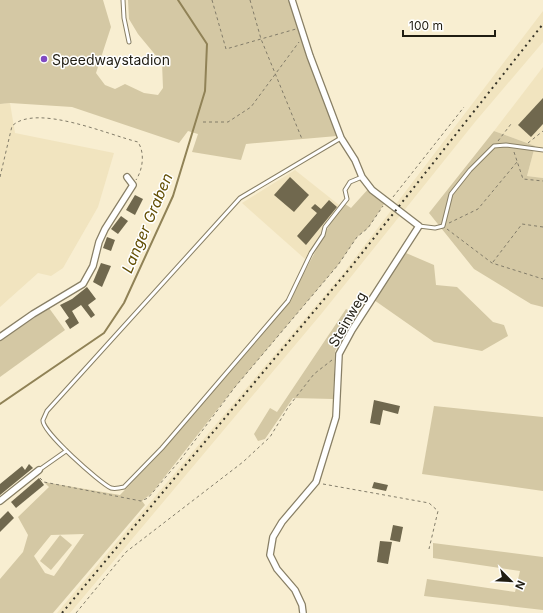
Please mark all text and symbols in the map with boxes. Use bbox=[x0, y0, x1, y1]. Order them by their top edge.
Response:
scale bar bbox=[403, 12, 495, 38]
text: 100 m bbox=[409, 18, 443, 33]
place label: Speedwaystadion bbox=[52, 51, 170, 68]
marker: Speedwaystadion bbox=[39, 54, 49, 64]
water label: Langer Graben bbox=[117, 170, 177, 276]
street label: Steinweg bbox=[324, 288, 370, 350]
north arrow bbox=[491, 561, 531, 601]
text: N bbox=[512, 578, 528, 592]

